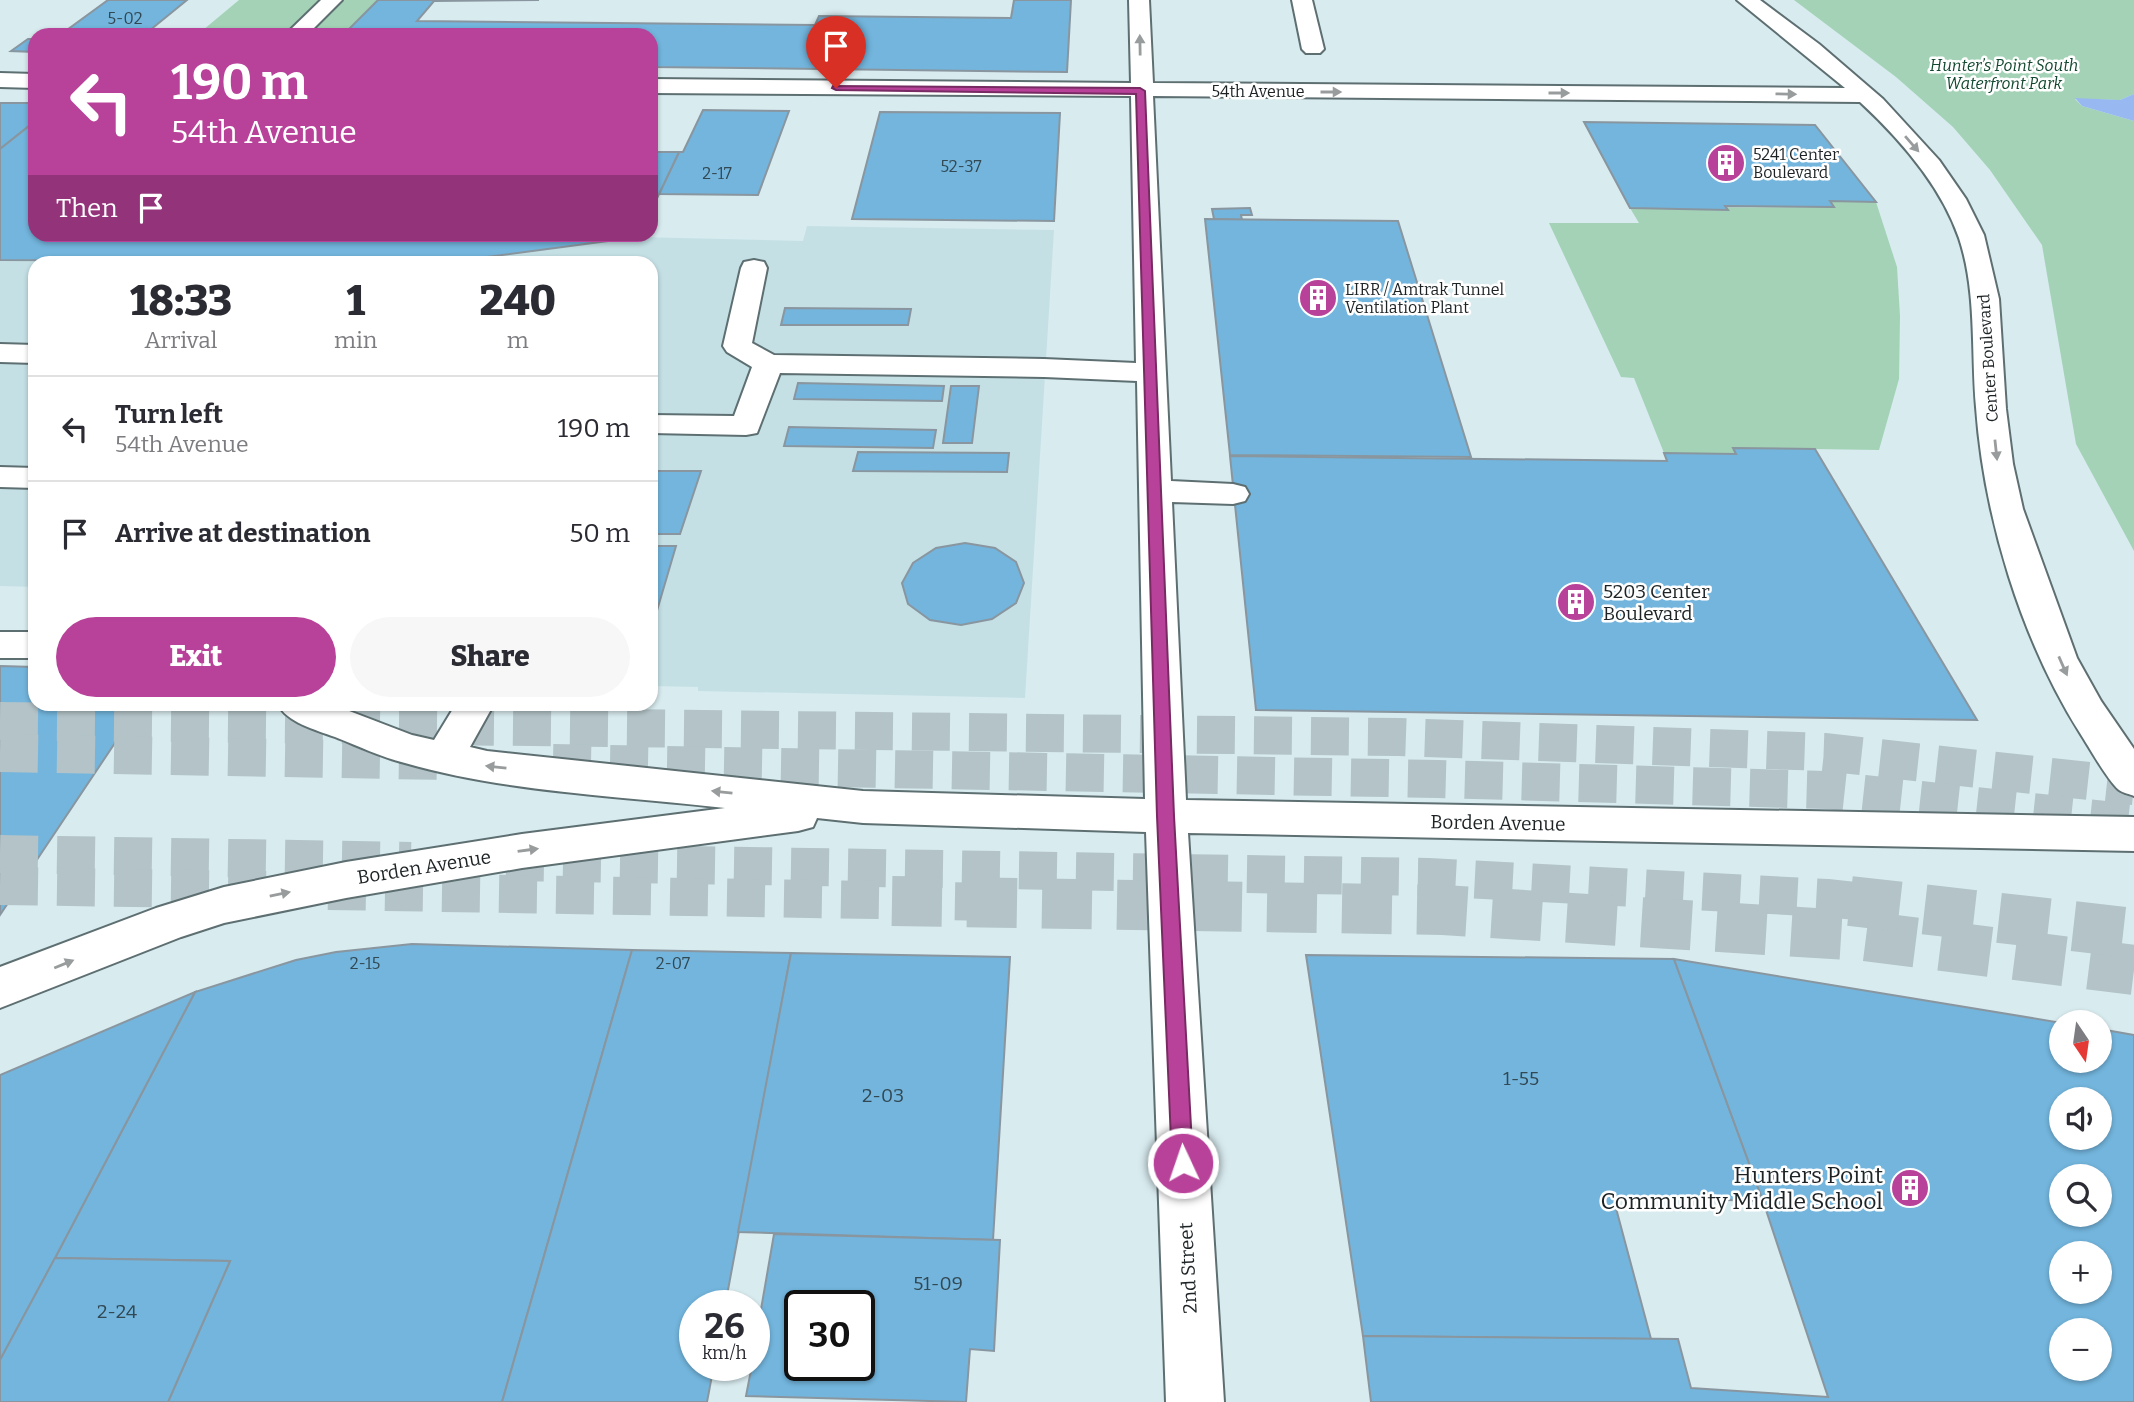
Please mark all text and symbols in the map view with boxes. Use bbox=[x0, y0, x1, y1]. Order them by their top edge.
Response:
house number: 5-02 bbox=[108, 9, 142, 28]
pin bbox=[806, 16, 866, 88]
icon: arrive bbox=[817, 27, 855, 65]
one-way arrow bbox=[1134, 34, 1146, 56]
text: 190 m bbox=[171, 53, 308, 112]
icon: left bbox=[56, 56, 147, 147]
park label: Hunter’s Point South Waterfront Park bbox=[1930, 56, 2078, 93]
street label: 54th Avenue bbox=[1212, 82, 1304, 101]
one-way arrow bbox=[1320, 86, 1342, 98]
one-way arrow bbox=[1548, 87, 1570, 99]
one-way arrow bbox=[1775, 89, 1797, 100]
text: 54th Avenue bbox=[171, 113, 357, 151]
one-way arrow bbox=[1904, 135, 1920, 153]
building icon: 5241 Center Boulevard bbox=[1705, 142, 1747, 184]
place label: 5241 Center Boulevard bbox=[1753, 145, 1839, 182]
house number: 52-37 bbox=[940, 157, 982, 176]
house number: 2-17 bbox=[702, 164, 732, 183]
icon: arrive bbox=[132, 189, 170, 227]
text: Then bbox=[56, 193, 118, 224]
text: 18:33 bbox=[130, 276, 232, 326]
text: 1 bbox=[346, 276, 365, 326]
text: 240 bbox=[479, 276, 556, 326]
building icon: LIRR / Amtrak Tunnel Ventilation Plant bbox=[1297, 277, 1339, 319]
place label: LIRR / Amtrak Tunnel Ventilation Plant bbox=[1345, 280, 1505, 317]
street label: Center Boulevard bbox=[1974, 293, 2002, 423]
text: Arrival bbox=[145, 326, 217, 354]
text: min bbox=[334, 326, 377, 354]
text: m bbox=[507, 326, 529, 354]
text: Turn left bbox=[115, 399, 223, 430]
icon: left bbox=[56, 410, 94, 448]
text: 190 m bbox=[558, 413, 630, 444]
text: 54th Avenue bbox=[115, 430, 249, 458]
one-way arrow bbox=[1991, 439, 2002, 461]
icon: arrive bbox=[56, 515, 94, 553]
text: Arrive at destination bbox=[115, 518, 370, 549]
text: 50 m bbox=[569, 518, 630, 549]
place label: 5203 Center Boulevard bbox=[1603, 580, 1710, 625]
building icon: 5203 Center Boulevard bbox=[1555, 581, 1597, 623]
button: Exit bbox=[56, 617, 336, 697]
button: Share bbox=[350, 617, 630, 697]
one-way arrow bbox=[2057, 656, 2069, 676]
one-way arrow bbox=[485, 761, 507, 772]
one-way arrow bbox=[711, 787, 733, 798]
street label: Borden Avenue bbox=[1430, 810, 1566, 836]
street label: Borden Avenue bbox=[355, 845, 493, 889]
one-way arrow bbox=[517, 845, 539, 856]
one-way arrow bbox=[269, 888, 291, 899]
house number: 2-15 bbox=[350, 954, 380, 973]
house number: 2-07 bbox=[656, 954, 690, 973]
one-way arrow bbox=[53, 958, 74, 969]
north arrow bbox=[2049, 1010, 2112, 1073]
map controls bbox=[2049, 1010, 2112, 1381]
house number: 1-55 bbox=[1503, 1067, 1539, 1090]
house number: 2-03 bbox=[862, 1084, 904, 1107]
button: sound bbox=[2049, 1087, 2112, 1150]
position arrow bbox=[1146, 1126, 1220, 1200]
place label: Hunters Point Community Middle School bbox=[1600, 1161, 1883, 1215]
button: search bbox=[2049, 1164, 2112, 1227]
building icon: Hunters Point Community Middle School bbox=[1889, 1167, 1931, 1209]
street label: 2nd Street bbox=[1174, 1222, 1202, 1314]
button: + bbox=[2049, 1241, 2112, 1304]
house number: 51-09 bbox=[913, 1272, 963, 1295]
speed limit sign: 30 bbox=[784, 1290, 875, 1381]
house number: 2-24 bbox=[97, 1300, 137, 1323]
text: 26 bbox=[704, 1305, 745, 1347]
button: − bbox=[2049, 1318, 2112, 1381]
text: km/h bbox=[702, 1342, 747, 1364]

